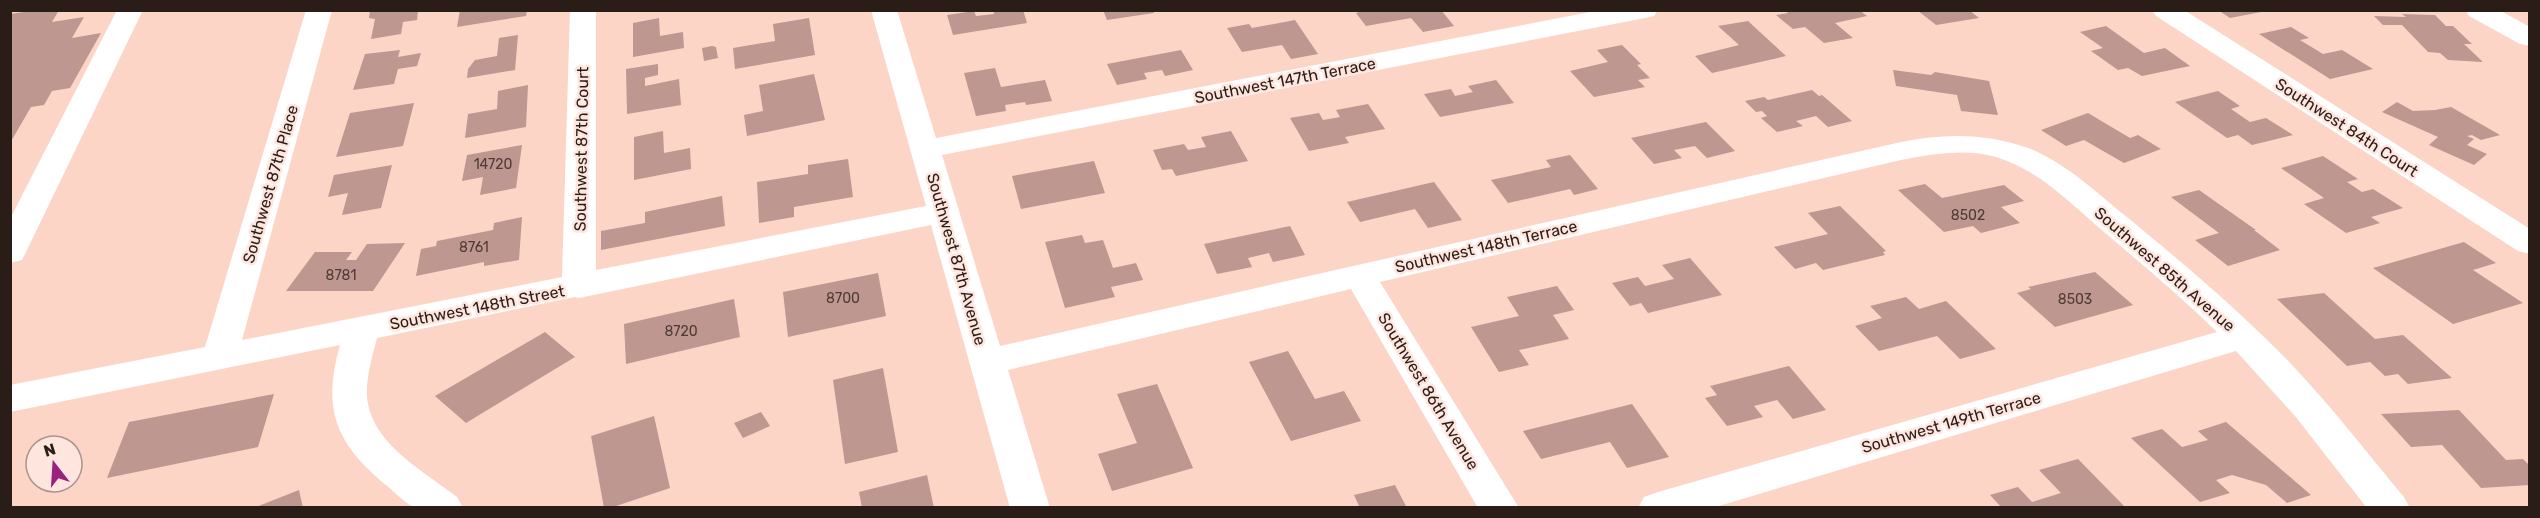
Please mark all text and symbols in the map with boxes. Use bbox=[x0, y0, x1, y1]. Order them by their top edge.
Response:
street label: Southwest 147th Terrace bbox=[1193, 54, 1377, 107]
street label: Southwest 87th Court bbox=[571, 67, 592, 231]
street label: Southwest 84th Court bbox=[2272, 74, 2422, 181]
street label: Southwest 87th Place bbox=[239, 103, 302, 265]
house number: 14720 bbox=[474, 156, 512, 173]
street label: Southwest 87th Avenue bbox=[923, 171, 990, 348]
street label: Southwest 85th Avenue bbox=[2091, 203, 2239, 336]
house number: 8502 bbox=[1951, 207, 1985, 224]
street label: Southwest 148th Terrace bbox=[1393, 216, 1579, 277]
house number: 8761 bbox=[459, 239, 489, 256]
house number: 8781 bbox=[326, 267, 356, 284]
street label: Southwest 148th Street bbox=[388, 281, 566, 334]
house number: 8700 bbox=[826, 290, 860, 307]
house number: 8503 bbox=[2058, 291, 2092, 308]
street label: Southwest 86th Avenue bbox=[1374, 309, 1483, 473]
house number: 8720 bbox=[664, 323, 698, 340]
street label: Southwest 149th Terrace bbox=[1859, 388, 2043, 457]
north arrow bbox=[24, 434, 84, 494]
text: N bbox=[41, 439, 58, 461]

